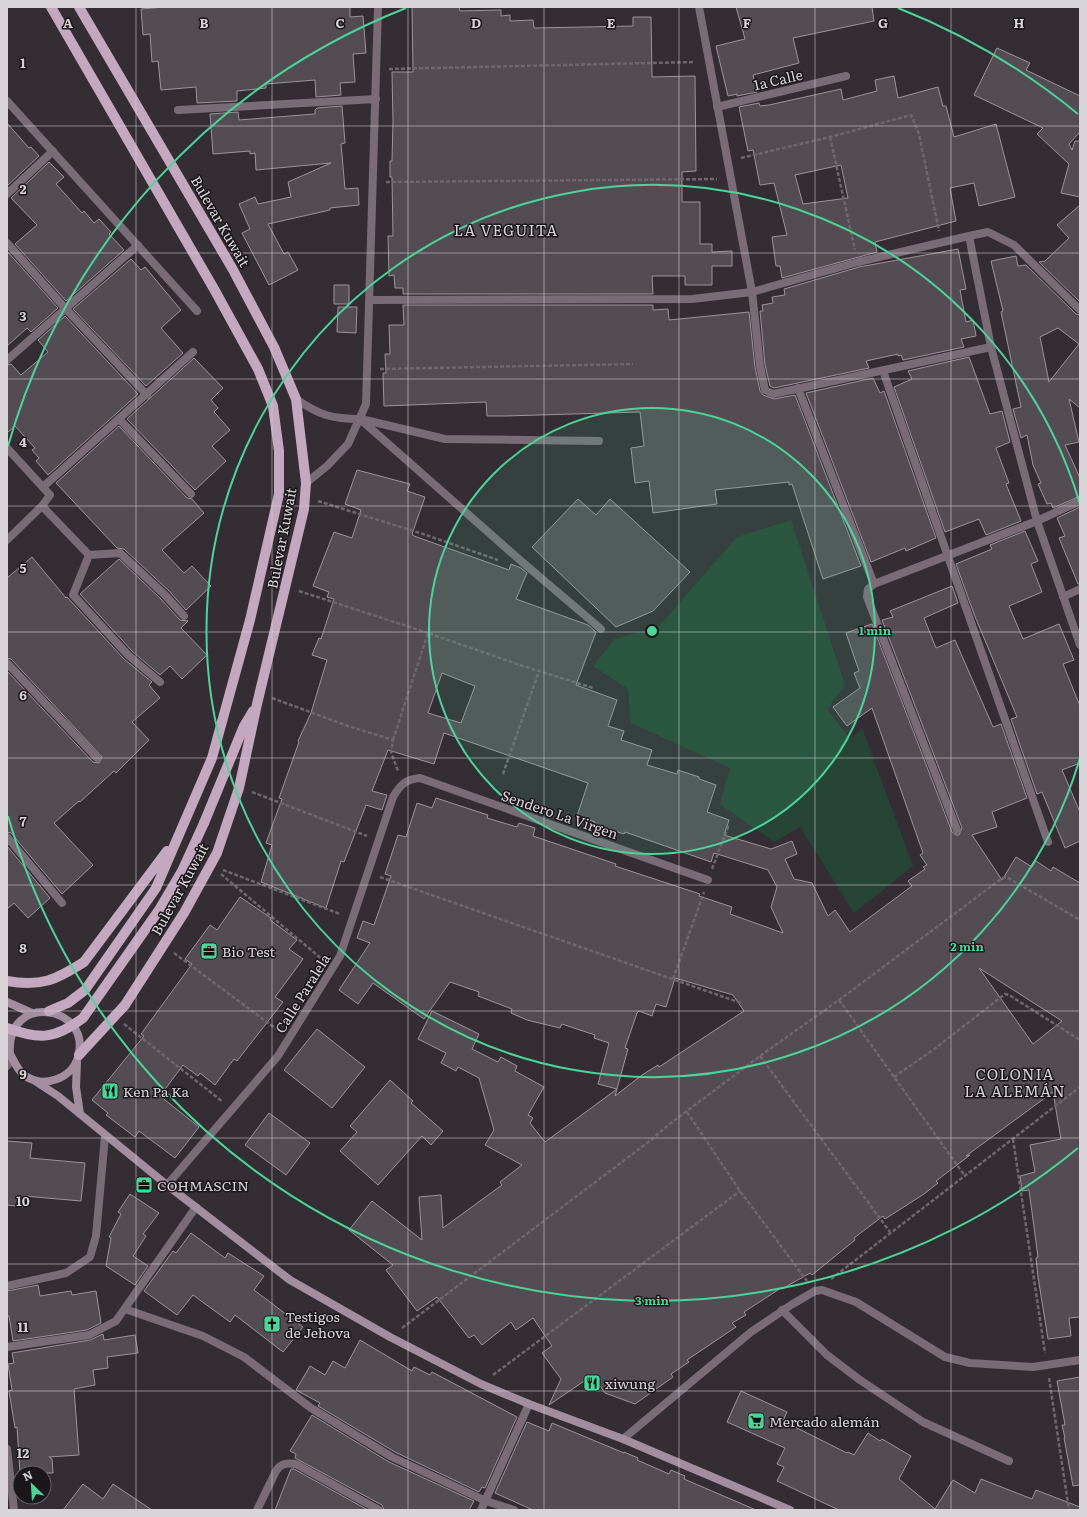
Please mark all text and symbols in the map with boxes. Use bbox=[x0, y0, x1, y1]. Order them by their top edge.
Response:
text: A bbox=[63, 13, 73, 32]
text: B bbox=[200, 13, 209, 32]
text: C bbox=[335, 13, 345, 32]
text: D bbox=[471, 13, 481, 32]
text: E bbox=[607, 13, 616, 32]
text: F bbox=[743, 13, 751, 32]
text: G bbox=[878, 13, 888, 32]
text: H bbox=[1014, 13, 1025, 32]
text: 1 bbox=[20, 53, 26, 72]
street label: 1a Calle bbox=[752, 64, 804, 94]
street label: Bulevar Kuwait bbox=[187, 172, 255, 271]
text: 2 bbox=[20, 179, 27, 198]
district label: LA VEGUITA bbox=[454, 218, 558, 241]
text: 3 bbox=[19, 306, 27, 325]
text: 4 bbox=[19, 432, 27, 451]
street label: Bulevar Kuwait bbox=[261, 485, 301, 590]
text: 5 bbox=[19, 558, 27, 577]
text: 1 min bbox=[859, 621, 892, 639]
centre of rings bbox=[645, 624, 659, 638]
text: 6 bbox=[19, 685, 27, 704]
street label: Sendero La Virgen bbox=[499, 785, 621, 843]
text: 7 bbox=[19, 811, 27, 830]
street label: Bulevar Kuwait bbox=[145, 839, 213, 939]
text: 2 min bbox=[950, 937, 984, 955]
text: 8 bbox=[19, 938, 27, 957]
office icon: Bio Test bbox=[199, 941, 219, 961]
place label: Bio Test bbox=[222, 941, 276, 961]
street label: Calle Paralela bbox=[270, 949, 335, 1037]
district label: COLONIA LA ALEMÁN bbox=[964, 1062, 1066, 1102]
text: 9 bbox=[19, 1064, 27, 1083]
restaurant icon: Ken Pa Ka bbox=[100, 1081, 120, 1101]
place label: Ken Pa Ka bbox=[123, 1081, 190, 1101]
office icon: COHMASCIN bbox=[134, 1175, 154, 1195]
place label: COHMASCIN bbox=[157, 1175, 249, 1195]
text: 10 bbox=[16, 1191, 30, 1210]
text: 3 min bbox=[635, 1291, 670, 1309]
place label: Testigos de Jehova bbox=[285, 1306, 351, 1342]
church icon: Testigos de Jehova bbox=[262, 1314, 282, 1334]
text: 11 bbox=[18, 1317, 29, 1336]
restaurant icon: xiwung bbox=[582, 1373, 602, 1393]
place label: xiwung bbox=[605, 1373, 655, 1393]
supermarket icon: Mercado alemán bbox=[746, 1411, 766, 1431]
place label: Mercado alemán bbox=[769, 1411, 880, 1431]
text: 12 bbox=[17, 1443, 29, 1462]
north arrow bbox=[12, 1465, 52, 1505]
text: N bbox=[20, 1466, 35, 1484]

